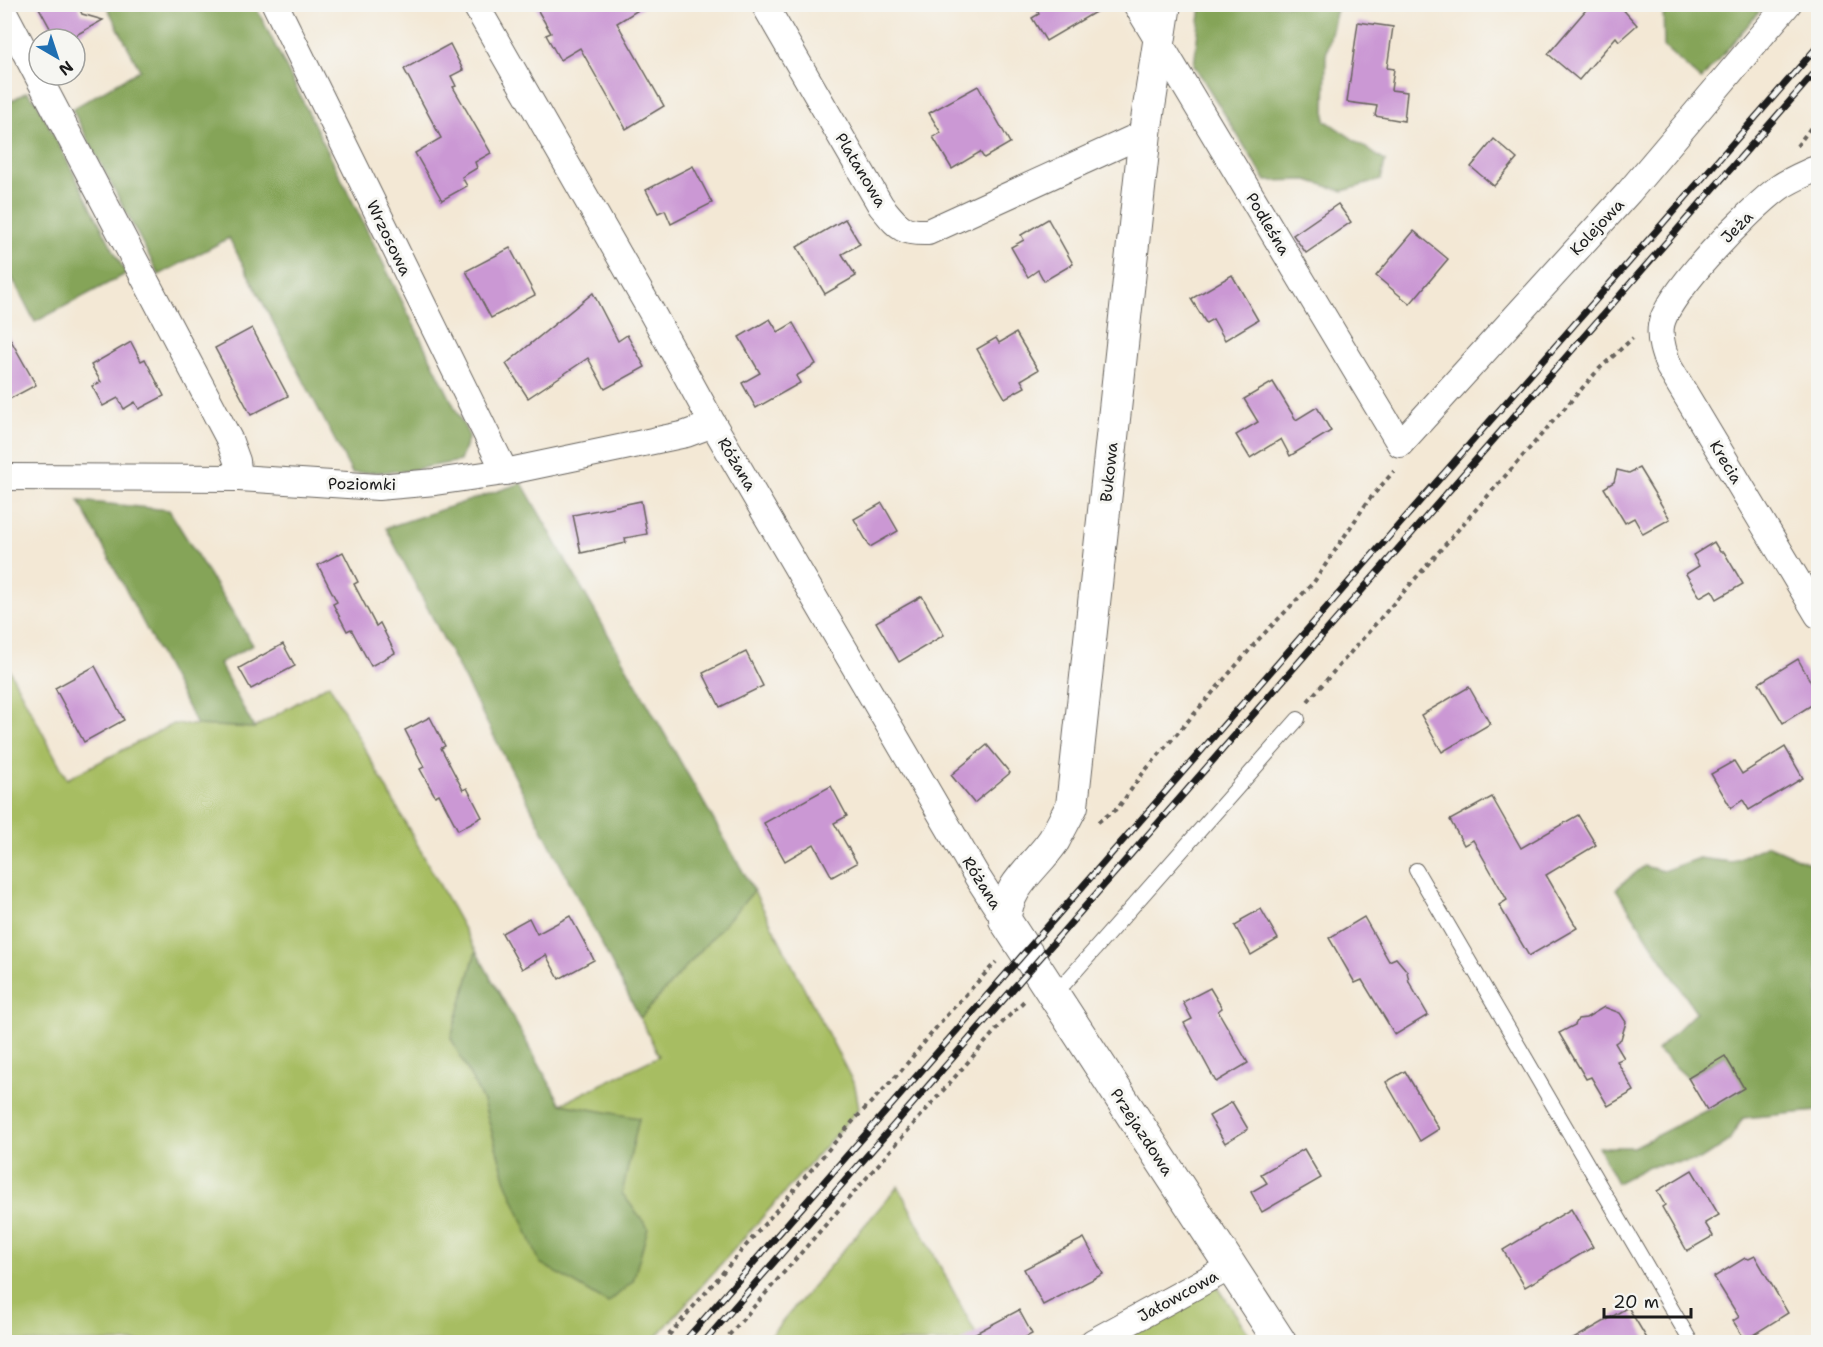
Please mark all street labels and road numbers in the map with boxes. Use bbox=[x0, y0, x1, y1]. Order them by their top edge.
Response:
street label: Platanowa bbox=[831, 129, 891, 211]
street label: Podleśna bbox=[1241, 189, 1295, 259]
street label: Kolejowa bbox=[1565, 194, 1629, 260]
street label: Wrzosowa bbox=[362, 197, 416, 279]
street label: Jeża bbox=[1716, 206, 1758, 248]
street label: Różana bbox=[713, 433, 761, 495]
street label: Krecia bbox=[1705, 436, 1747, 488]
street label: Bukowa bbox=[1095, 441, 1123, 503]
street label: Poziomki bbox=[328, 473, 396, 495]
street label: Różana bbox=[958, 853, 1006, 913]
street label: Przejazdowa bbox=[1106, 1084, 1178, 1180]
street label: Jałowcowa bbox=[1134, 1265, 1222, 1327]

